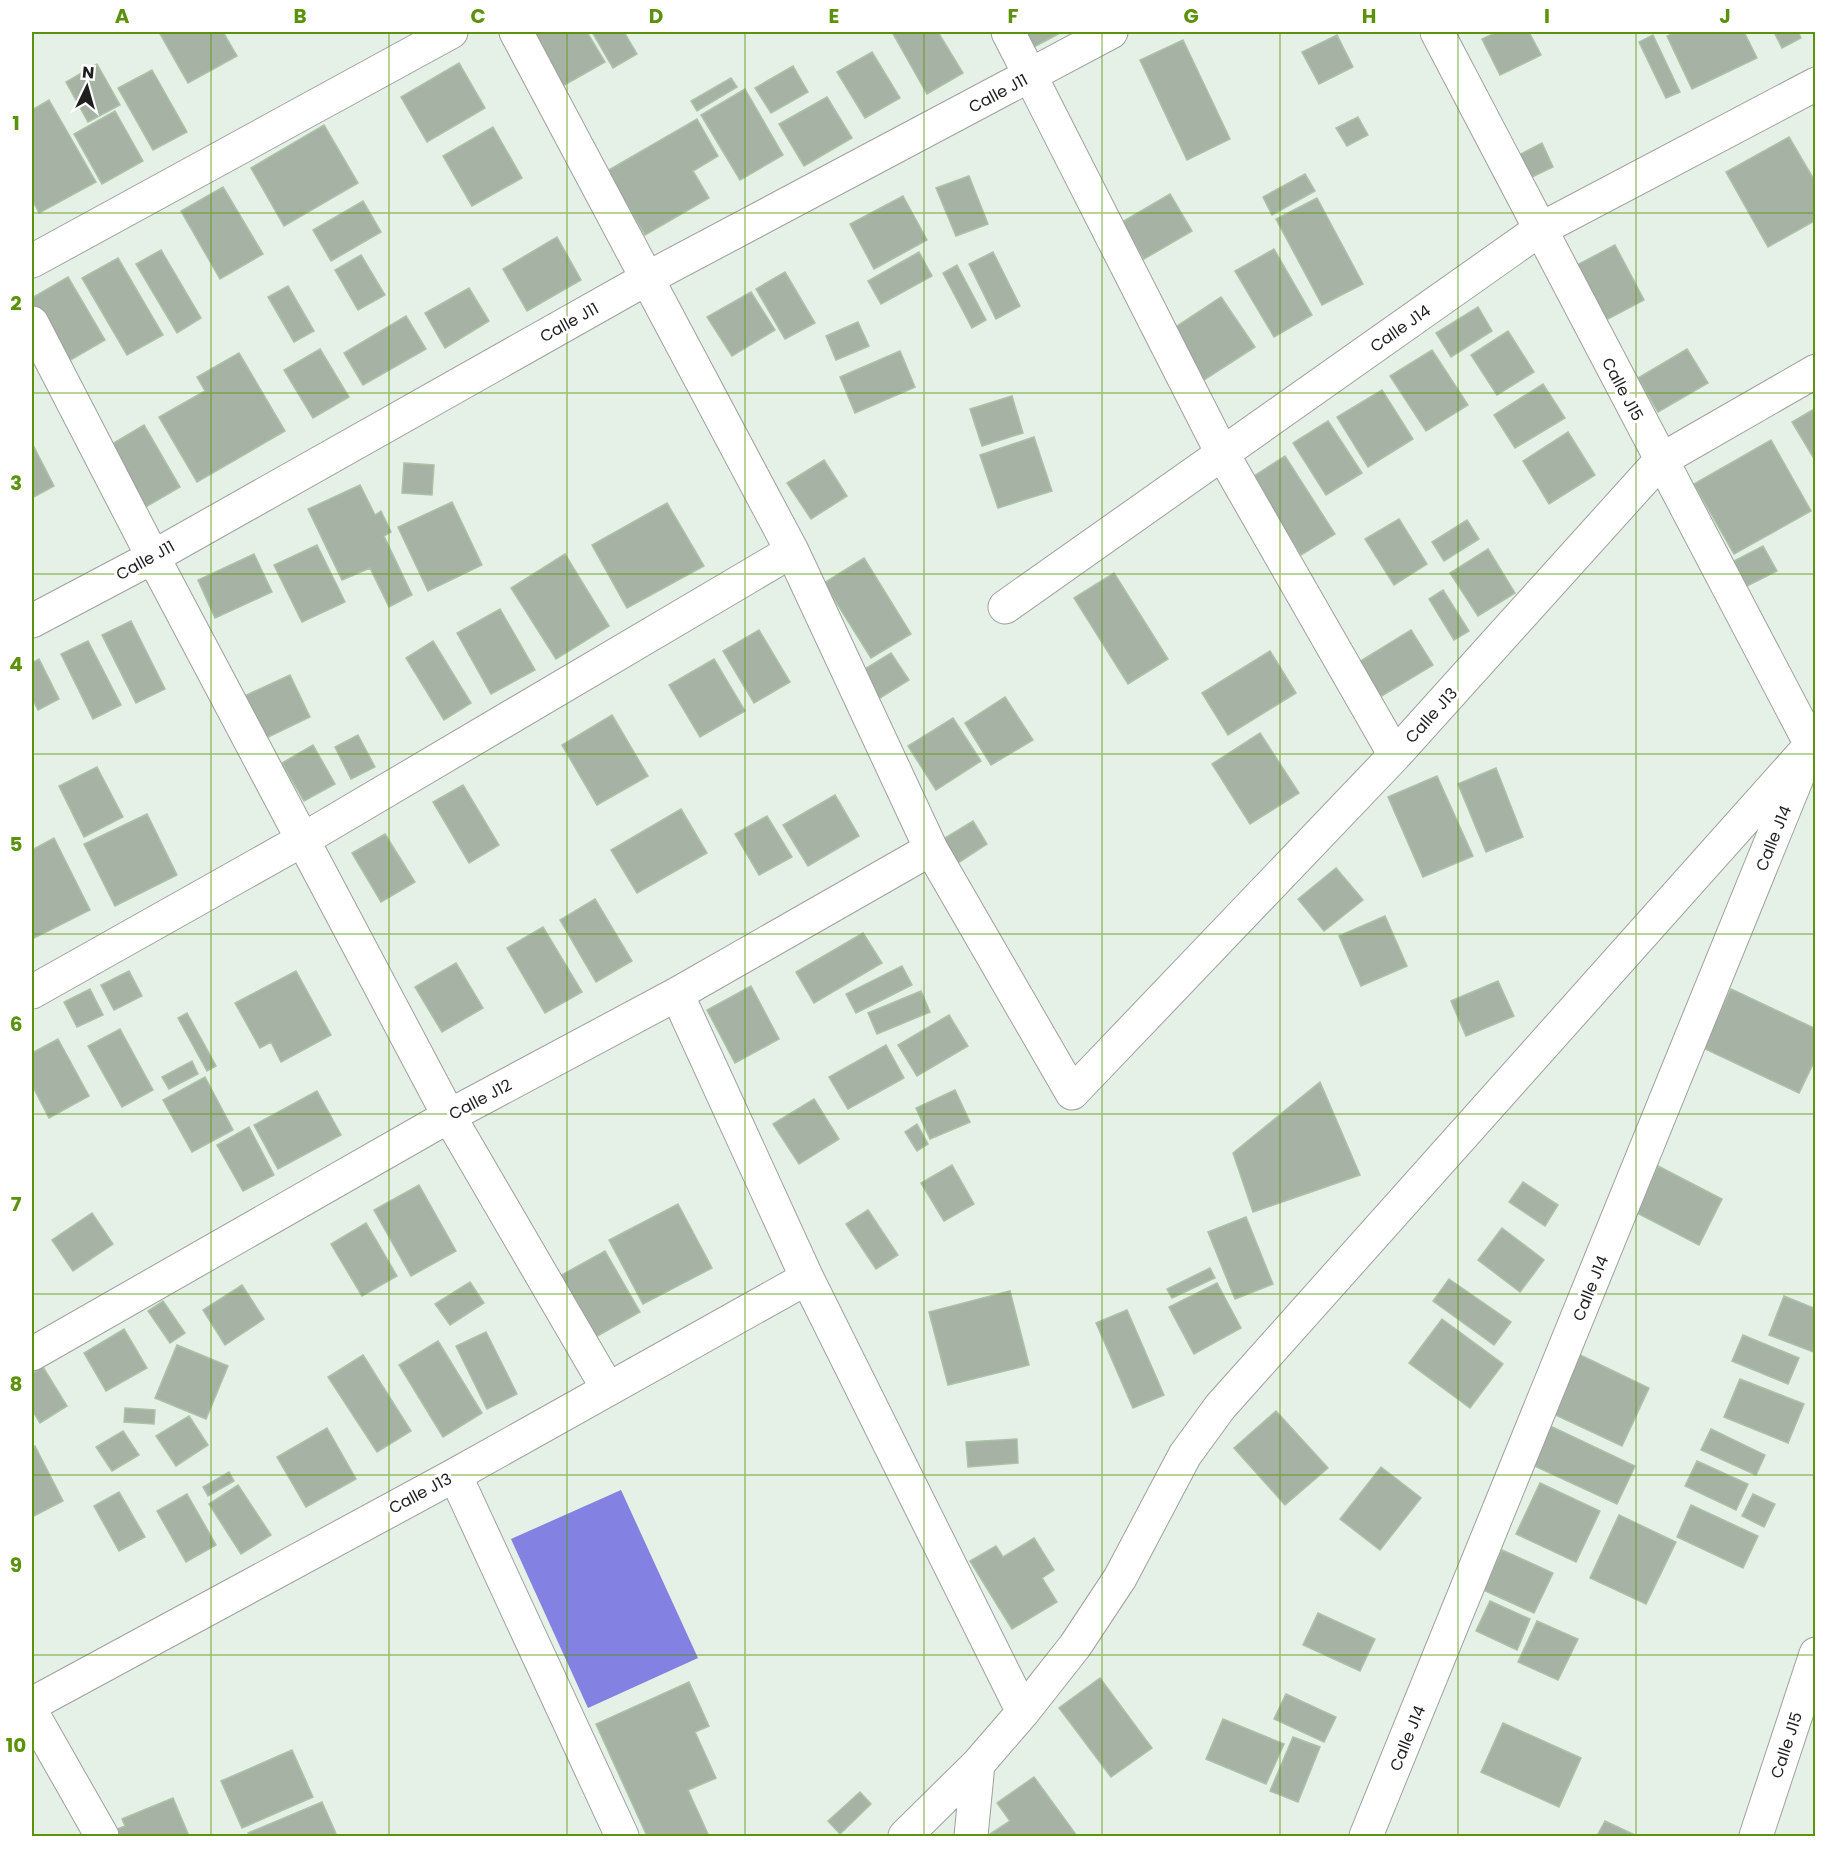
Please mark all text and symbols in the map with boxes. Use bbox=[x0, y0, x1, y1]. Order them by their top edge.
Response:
text: A bbox=[115, 2, 130, 30]
text: B bbox=[293, 2, 307, 30]
text: C bbox=[470, 2, 486, 30]
text: D bbox=[649, 2, 663, 30]
text: E bbox=[829, 2, 839, 30]
text: F bbox=[1008, 2, 1019, 30]
text: G bbox=[1183, 2, 1199, 30]
text: H bbox=[1362, 2, 1376, 30]
text: I bbox=[1544, 2, 1550, 30]
text: J bbox=[1719, 2, 1731, 30]
north arrow bbox=[57, 57, 117, 117]
text: N bbox=[81, 61, 95, 85]
street label: Calle J11 bbox=[965, 68, 1032, 119]
text: 1 bbox=[12, 109, 20, 137]
text: 2 bbox=[10, 289, 22, 317]
street label: Calle J11 bbox=[536, 297, 603, 348]
street label: Calle J14 bbox=[1365, 299, 1435, 358]
street label: Calle J15 bbox=[1596, 353, 1649, 425]
text: 3 bbox=[10, 469, 22, 497]
street label: Calle J11 bbox=[112, 535, 179, 586]
text: 4 bbox=[9, 650, 23, 678]
street label: Calle J13 bbox=[1400, 682, 1463, 748]
street label: Calle J14 bbox=[1750, 802, 1797, 874]
text: 5 bbox=[10, 830, 23, 858]
text: 6 bbox=[10, 1010, 22, 1038]
street label: Calle J12 bbox=[445, 1073, 516, 1126]
text: 7 bbox=[11, 1190, 22, 1218]
street label: Calle J14 bbox=[1567, 1252, 1614, 1324]
text: 8 bbox=[10, 1370, 22, 1398]
street label: Calle J13 bbox=[385, 1467, 456, 1520]
text: 9 bbox=[10, 1551, 22, 1579]
street label: Calle J14 bbox=[1384, 1702, 1431, 1774]
street label: Calle J15 bbox=[1765, 1709, 1808, 1781]
text: 10 bbox=[6, 1731, 26, 1759]

